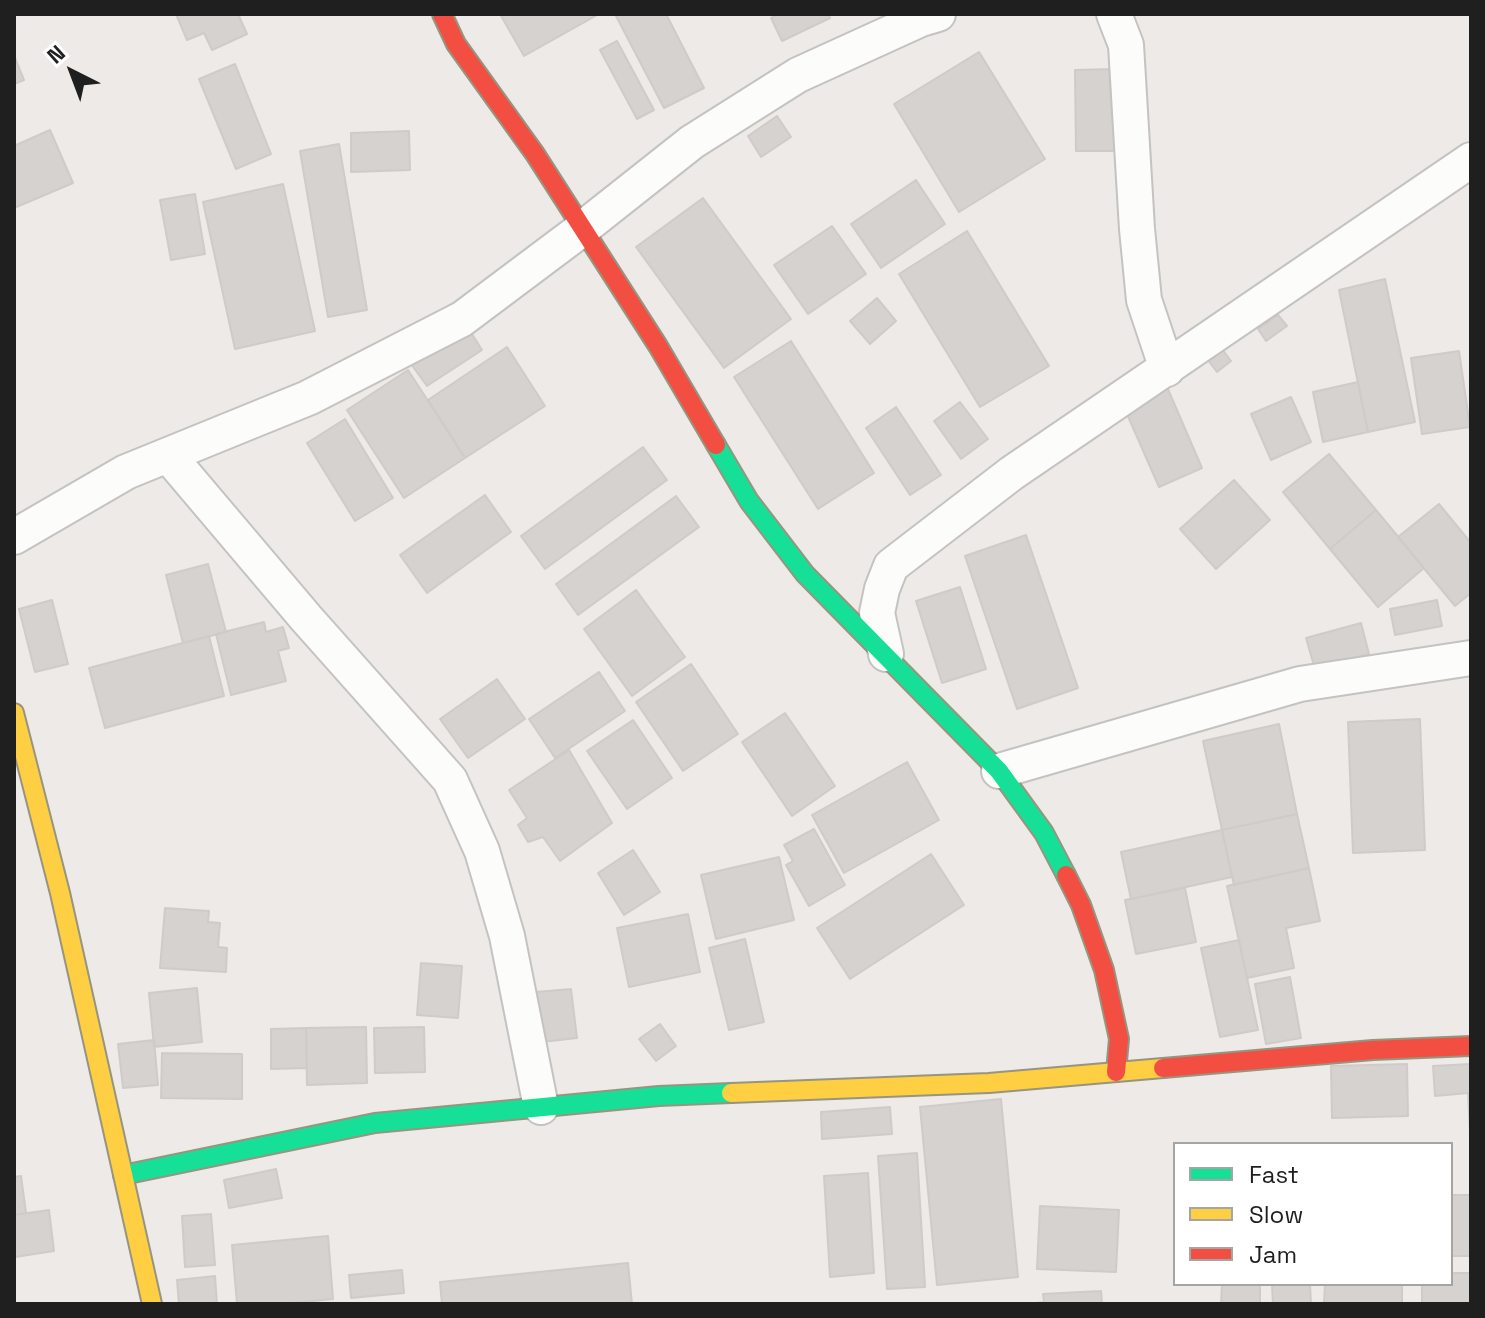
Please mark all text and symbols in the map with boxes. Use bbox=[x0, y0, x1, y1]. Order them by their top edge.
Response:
north arrow bbox=[32, 32, 112, 112]
text: N bbox=[41, 39, 71, 70]
legend bbox=[1173, 1142, 1453, 1286]
text: Fast bbox=[1249, 1159, 1299, 1190]
text: Slow bbox=[1249, 1199, 1303, 1230]
text: Jam bbox=[1249, 1239, 1297, 1270]

